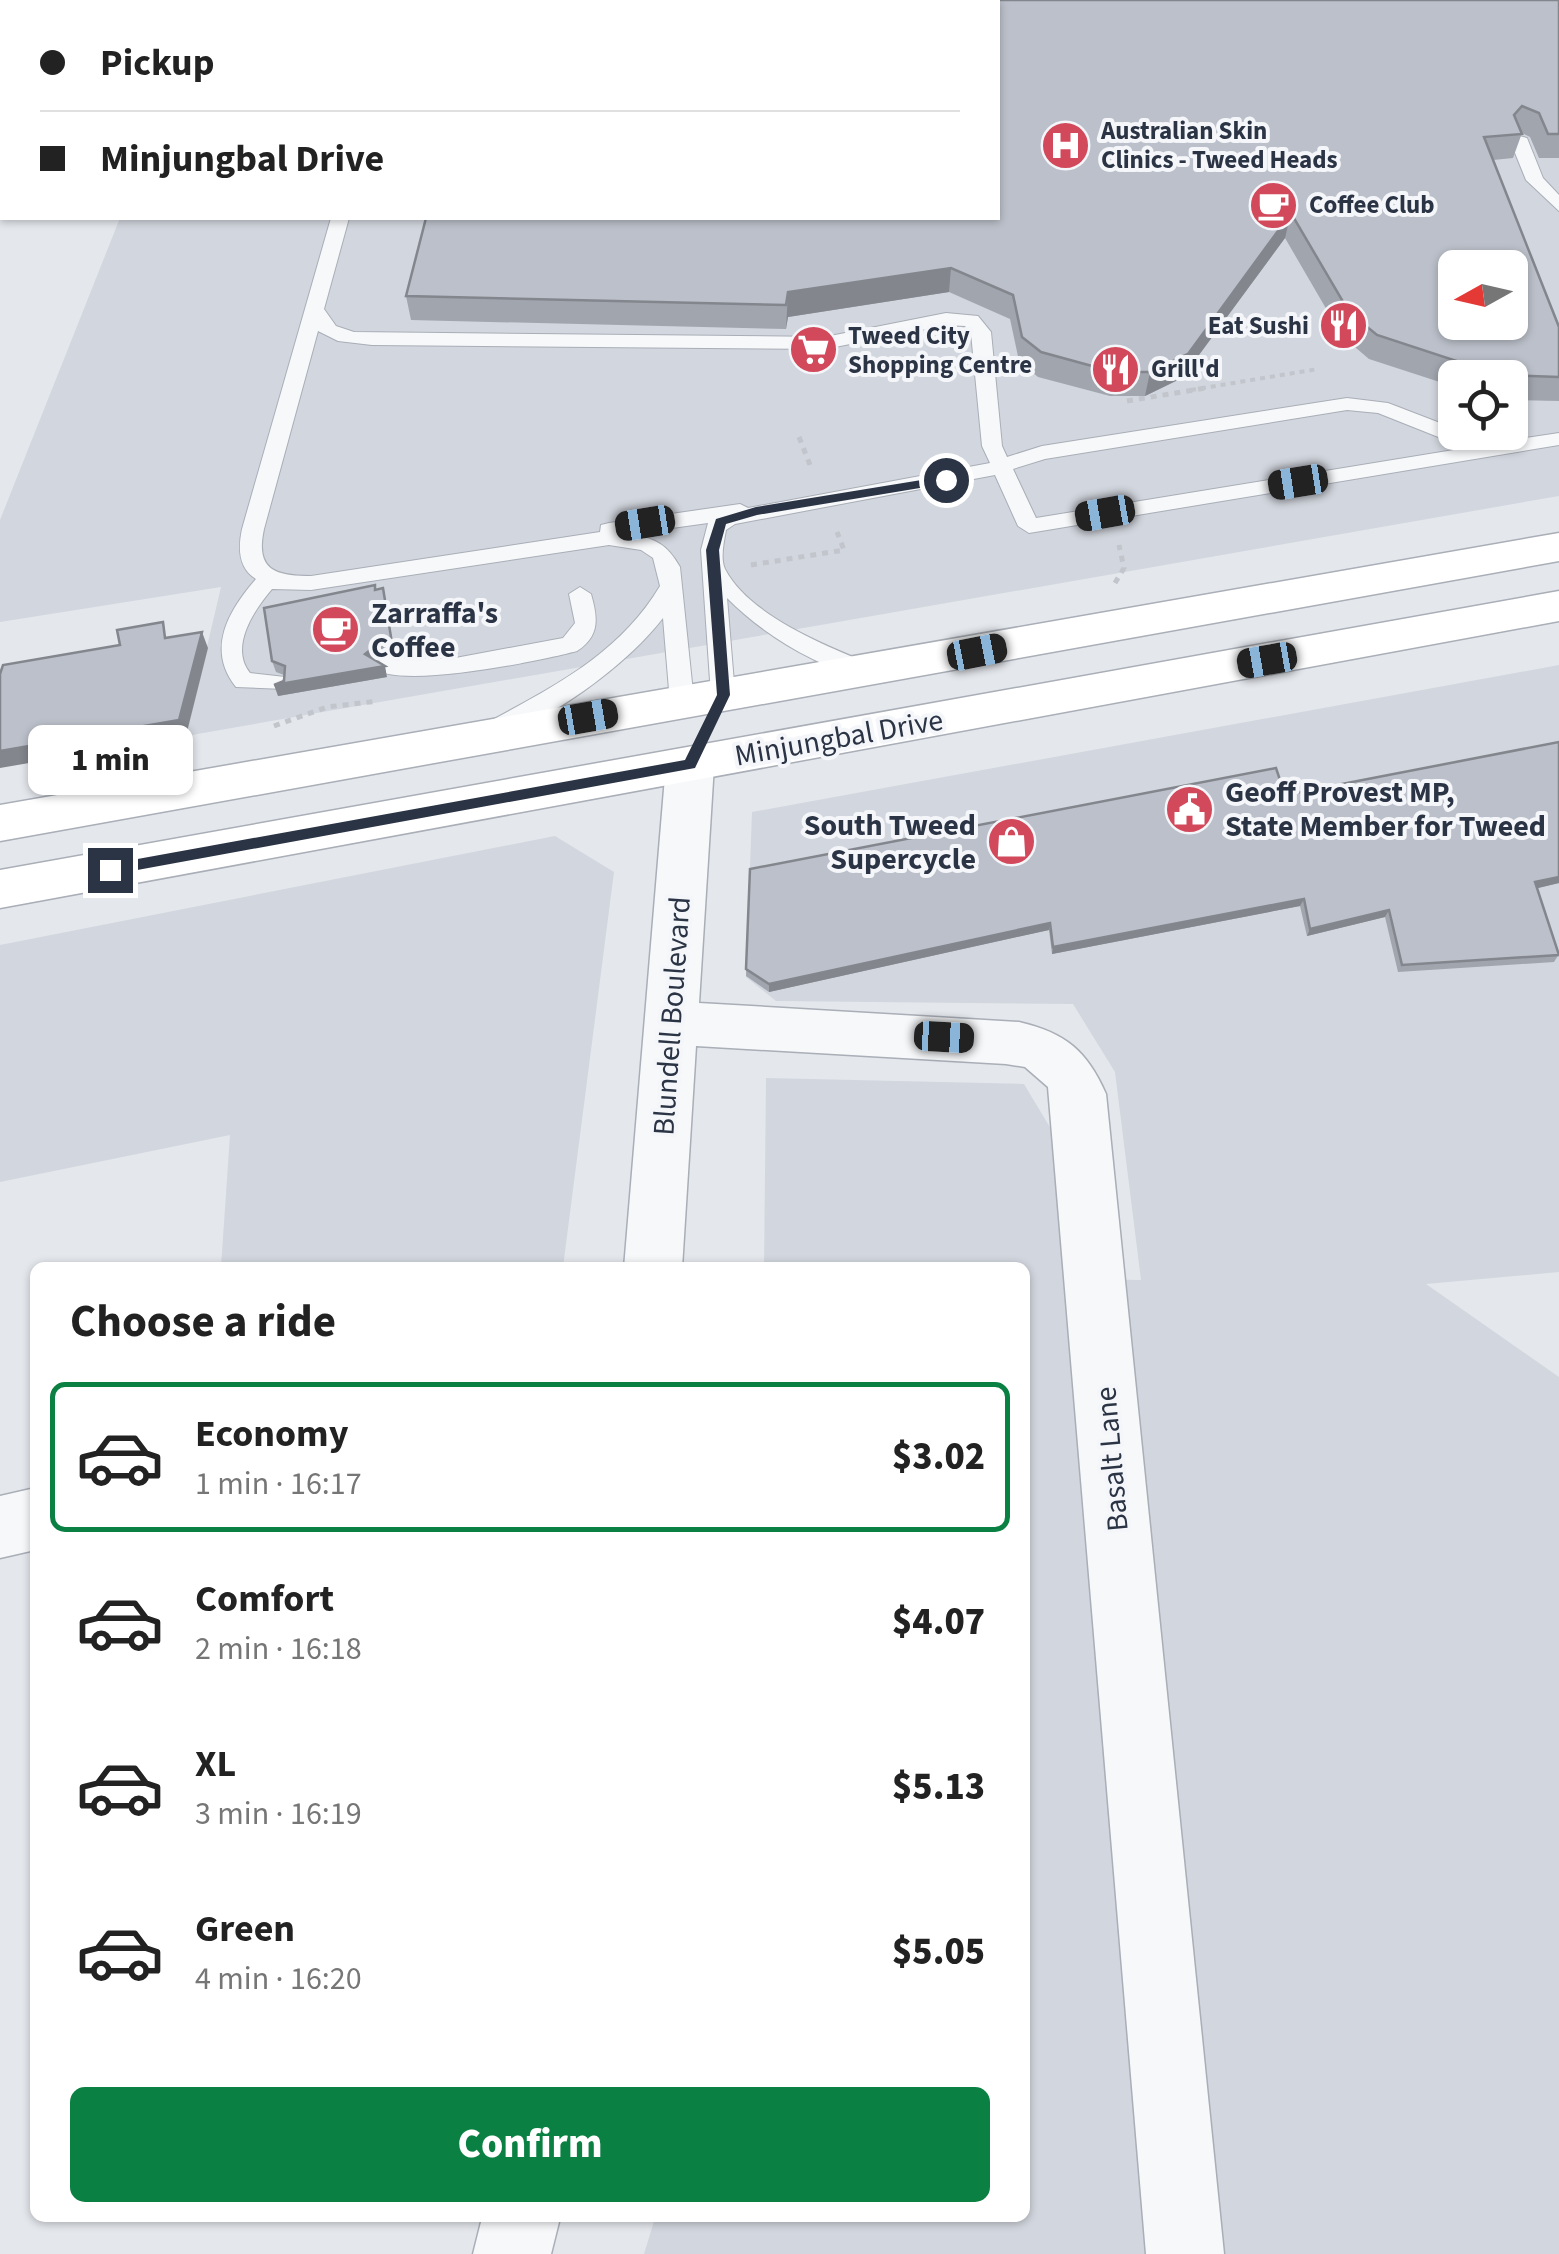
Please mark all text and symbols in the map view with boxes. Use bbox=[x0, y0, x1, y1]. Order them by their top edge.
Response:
text: Pickup bbox=[100, 36, 214, 90]
place label: Australian Skin Clinics - Tweed Heads bbox=[1100, 113, 1338, 178]
hospital icon: Australian Skin Clinics - Tweed Heads bbox=[1040, 119, 1092, 171]
text: Minjungbal Drive bbox=[100, 132, 384, 186]
cafe icon: Coffee Club bbox=[1248, 179, 1300, 231]
place label: Coffee Club bbox=[1309, 187, 1435, 223]
north arrow bbox=[1438, 250, 1528, 340]
map controls bbox=[1438, 250, 1528, 450]
restaurant icon: Eat Sushi bbox=[1318, 300, 1370, 352]
place label: Eat Sushi bbox=[1208, 308, 1309, 344]
place label: Tweed City Shopping Centre bbox=[848, 318, 1032, 383]
supermarket icon: Tweed City Shopping Centre bbox=[787, 324, 839, 376]
restaurant icon: Grill'd bbox=[1090, 343, 1142, 395]
place label: Grill'd bbox=[1151, 351, 1220, 387]
button: locate bbox=[1438, 360, 1528, 450]
route start bbox=[924, 458, 969, 503]
car bbox=[1266, 462, 1330, 502]
car bbox=[1073, 493, 1137, 533]
car bbox=[613, 503, 677, 543]
place label: Zarraffa's Coffee bbox=[371, 592, 498, 669]
cafe icon: Zarraffa's Coffee bbox=[310, 604, 362, 656]
car bbox=[945, 632, 1009, 672]
car bbox=[1235, 640, 1299, 680]
car bbox=[556, 697, 620, 737]
street label: Minjungbal Drive bbox=[731, 699, 947, 777]
callout: 1 min bbox=[28, 725, 192, 795]
text: 1 min bbox=[71, 737, 150, 783]
place label: Geoff Provest MP, State Member for Tweed bbox=[1225, 771, 1546, 848]
public building icon: Geoff Provest MP, State Member for Tweed bbox=[1164, 783, 1216, 835]
place label: South Tweed Supercycle bbox=[804, 804, 976, 881]
shop icon: South Tweed Supercycle bbox=[985, 816, 1037, 868]
route end bbox=[88, 848, 133, 893]
street label: Blundell Boulevard bbox=[642, 895, 702, 1137]
car bbox=[913, 1020, 975, 1054]
text: Choose a ride bbox=[70, 1290, 336, 1354]
street label: Basalt Lane bbox=[1084, 1385, 1140, 1533]
text: Economy bbox=[195, 1407, 348, 1461]
icon: car bbox=[75, 1412, 165, 1502]
text: $3.02 bbox=[892, 1430, 985, 1484]
text: 1 min · 16:17 bbox=[195, 1461, 362, 1507]
text: Comfort bbox=[195, 1572, 334, 1626]
icon: car bbox=[75, 1577, 165, 1667]
text: $4.07 bbox=[892, 1595, 985, 1649]
text: 2 min · 16:18 bbox=[195, 1626, 362, 1672]
text: XL bbox=[195, 1737, 236, 1791]
icon: car bbox=[75, 1742, 165, 1832]
text: $5.13 bbox=[892, 1760, 985, 1814]
text: 3 min · 16:19 bbox=[195, 1791, 362, 1837]
text: Green bbox=[195, 1902, 295, 1956]
icon: car bbox=[75, 1907, 165, 1997]
text: $5.05 bbox=[892, 1925, 985, 1979]
text: 4 min · 16:20 bbox=[195, 1956, 362, 2002]
button: Confirm bbox=[70, 2087, 990, 2202]

